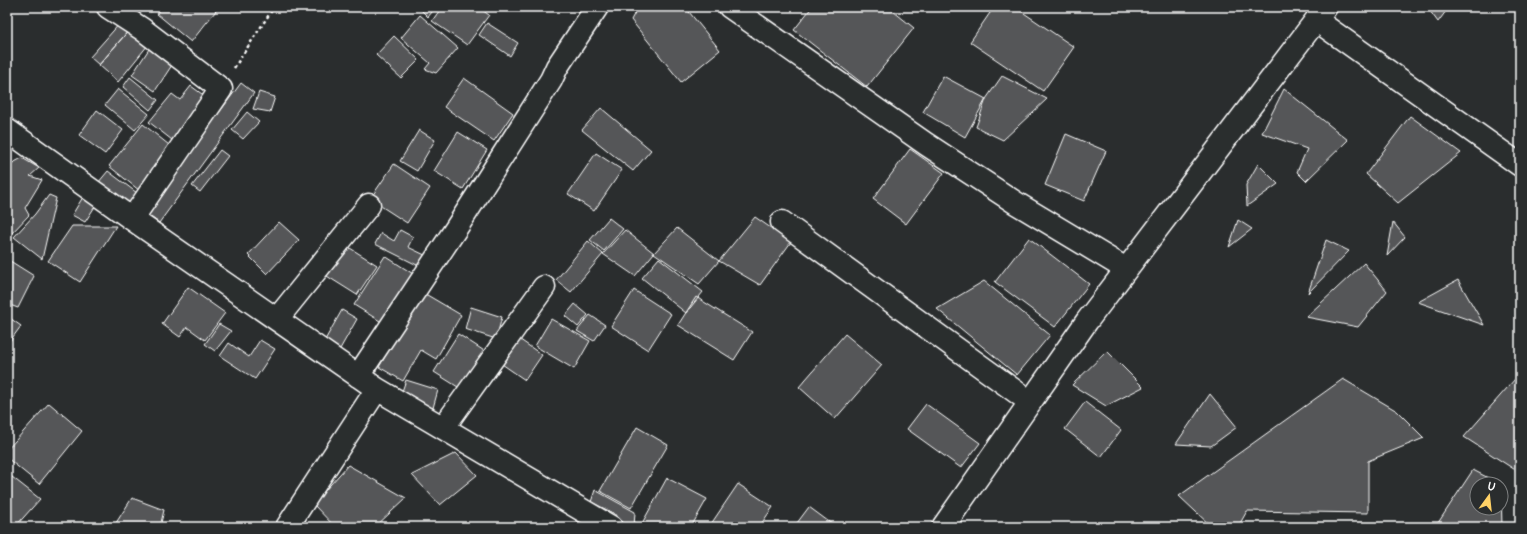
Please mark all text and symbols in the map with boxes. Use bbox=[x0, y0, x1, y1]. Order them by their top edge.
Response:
north arrow bbox=[1469, 476, 1509, 516]
text: U bbox=[1486, 480, 1497, 494]

